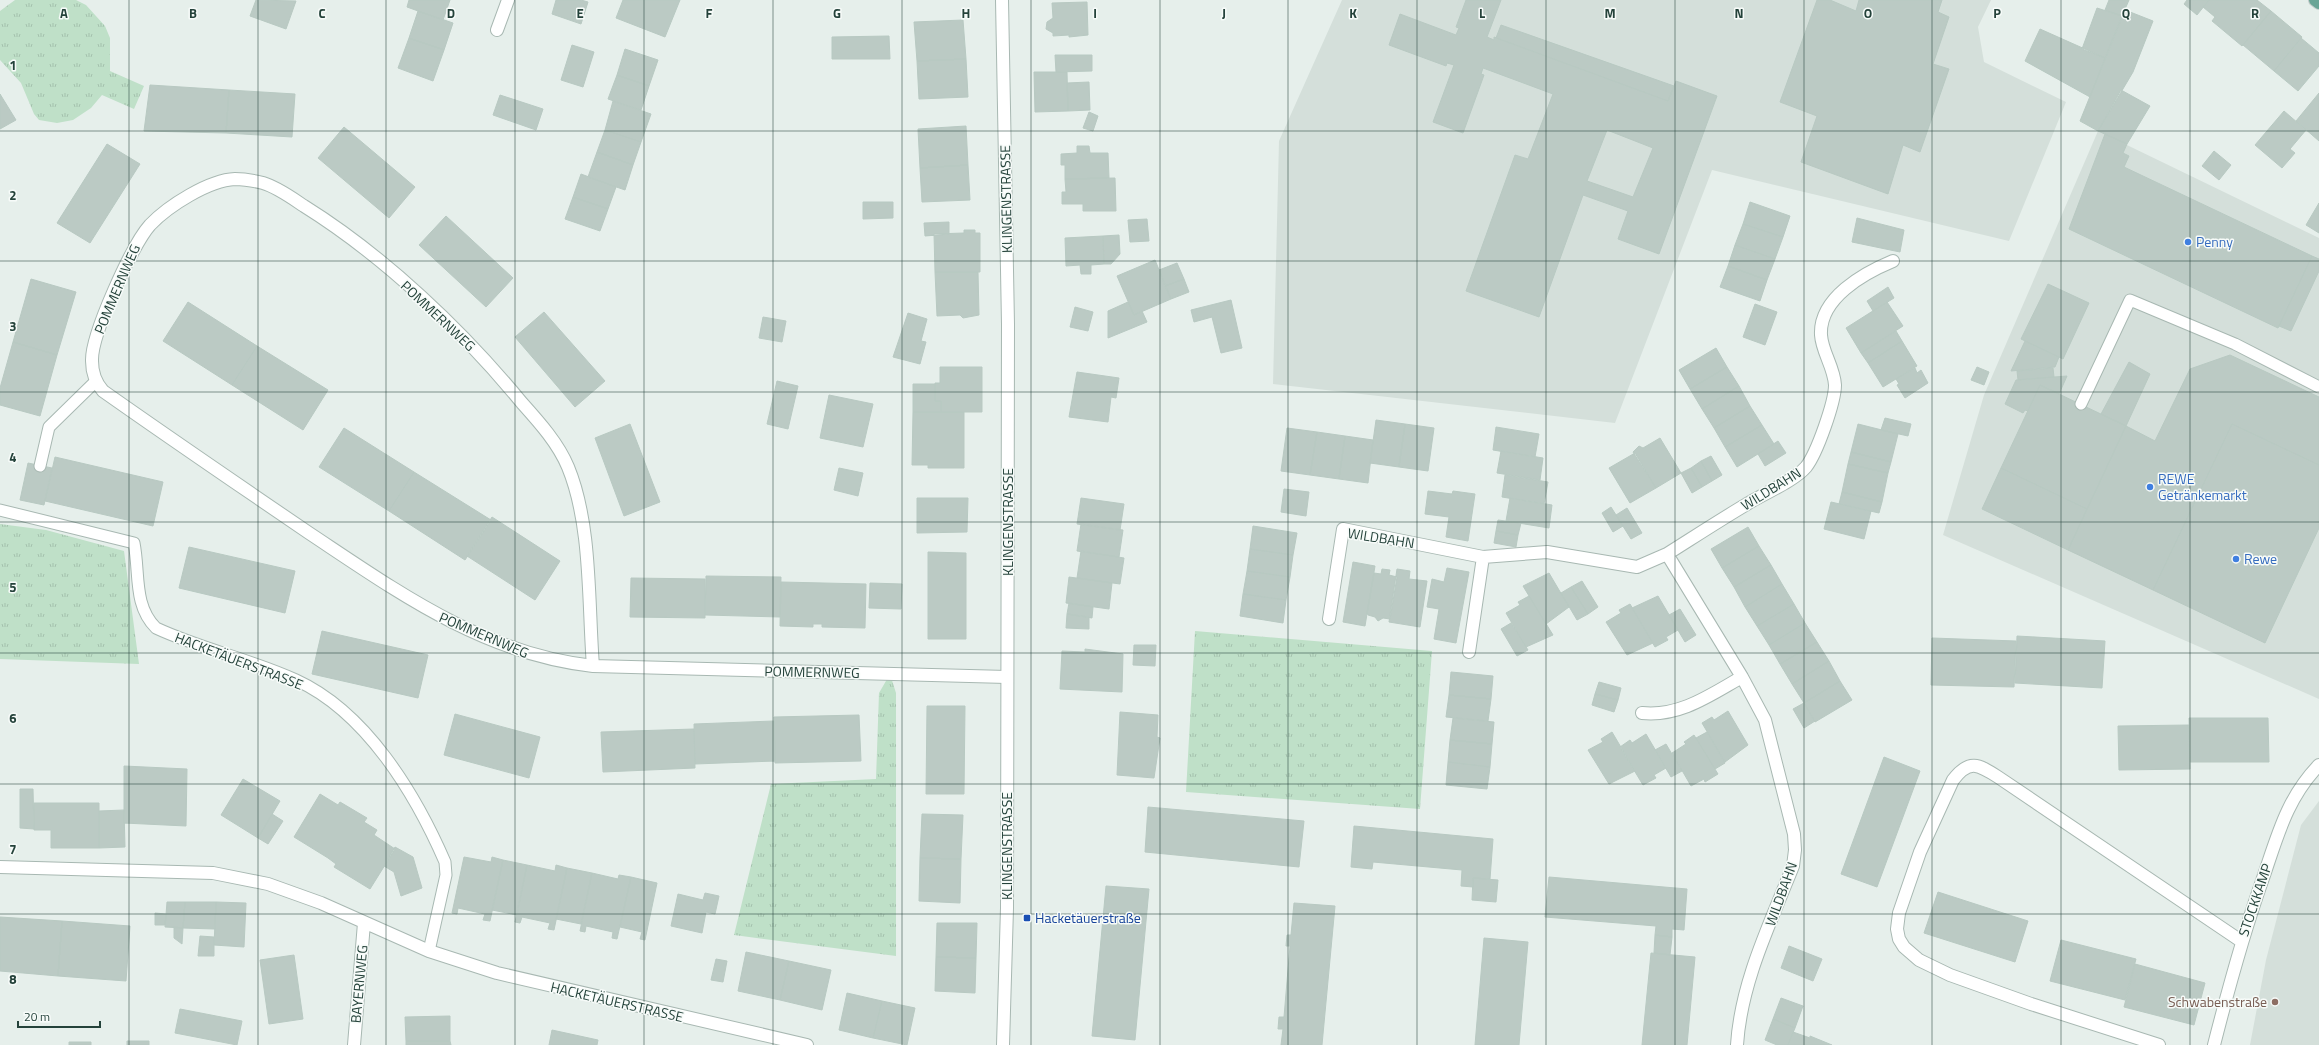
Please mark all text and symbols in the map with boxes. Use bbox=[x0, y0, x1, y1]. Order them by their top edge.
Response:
text: A bbox=[60, 3, 68, 23]
text: B bbox=[189, 3, 197, 23]
text: C bbox=[318, 3, 326, 23]
text: D bbox=[447, 3, 455, 23]
text: E bbox=[576, 3, 584, 23]
text: F bbox=[706, 3, 713, 23]
text: G bbox=[833, 3, 841, 23]
text: H bbox=[962, 3, 970, 23]
text: I bbox=[1093, 3, 1097, 23]
text: J bbox=[1222, 3, 1226, 23]
text: K bbox=[1349, 3, 1357, 23]
text: L bbox=[1479, 3, 1485, 23]
text: M bbox=[1604, 3, 1616, 23]
text: N bbox=[1734, 3, 1744, 23]
text: O bbox=[1864, 3, 1872, 23]
text: P bbox=[1993, 3, 2001, 23]
text: Q bbox=[2122, 3, 2130, 23]
text: R bbox=[2251, 3, 2259, 23]
text: 1 bbox=[9, 55, 17, 75]
street label: KLINGENSTRASSE bbox=[994, 145, 1017, 253]
text: 2 bbox=[9, 185, 17, 205]
place label: Penny bbox=[2196, 231, 2233, 252]
marker: Penny bbox=[2183, 237, 2193, 247]
street label: POMMERNWEG bbox=[88, 241, 145, 337]
street label: POMMERNWEG bbox=[396, 275, 480, 356]
text: 3 bbox=[9, 316, 17, 336]
text: 4 bbox=[9, 447, 17, 467]
street label: WILDBAHN bbox=[1737, 462, 1805, 515]
street label: KLINGENSTRASSE bbox=[997, 468, 1018, 576]
place label: REWE Getränkemarkt bbox=[2158, 468, 2247, 505]
marker: REWE Getränkemarkt bbox=[2145, 482, 2155, 492]
street label: WILDBAHN bbox=[1346, 522, 1416, 553]
place label: Rewe bbox=[2244, 548, 2277, 569]
marker: Rewe bbox=[2231, 554, 2241, 564]
text: 5 bbox=[9, 577, 17, 597]
street label: POMMERNWEG bbox=[436, 606, 532, 663]
street label: HACKETÄUERSTRASSE bbox=[172, 626, 307, 695]
street label: POMMERNWEG bbox=[764, 660, 860, 683]
text: 6 bbox=[9, 708, 17, 728]
street label: KLINGENSTRASSE bbox=[996, 792, 1017, 900]
text: 7 bbox=[9, 839, 17, 859]
street label: WILDBAHN bbox=[1759, 859, 1802, 929]
street label: STOCKKAMP bbox=[2232, 861, 2277, 939]
place label: Hacketäuerstraße bbox=[1035, 907, 1141, 928]
marker: Hacketäuerstraße bbox=[1022, 913, 1032, 923]
street label: BAYERNWEG bbox=[345, 944, 372, 1024]
text: 8 bbox=[9, 969, 17, 989]
street label: HACKETÄUERSTRASSE bbox=[549, 976, 686, 1027]
place label: Schwabenstraße bbox=[2168, 991, 2267, 1012]
marker: Schwabenstraße bbox=[2270, 997, 2280, 1007]
scale bar bbox=[18, 1003, 100, 1029]
text: 20 m bbox=[24, 1007, 50, 1026]

